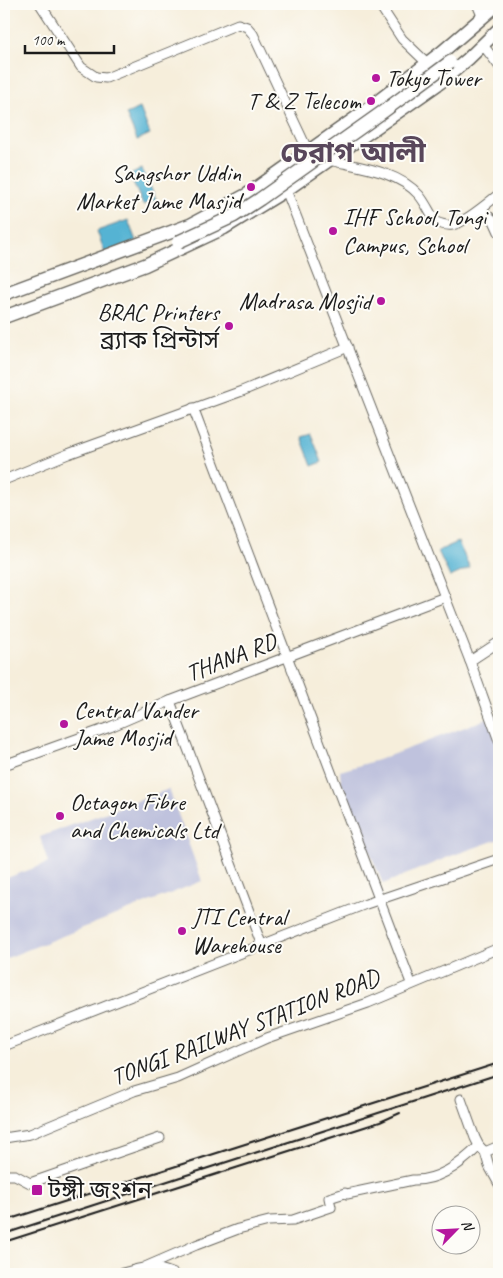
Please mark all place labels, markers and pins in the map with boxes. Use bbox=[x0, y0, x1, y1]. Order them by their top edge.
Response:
place label: Tokyo Tower bbox=[386, 63, 483, 93]
marker: Tokyo Tower bbox=[370, 72, 382, 84]
place label: T & Z Telecom bbox=[247, 86, 362, 116]
marker: T & Z Telecom bbox=[365, 95, 377, 107]
place label: Sangshor Uddin Market Jame Masjid bbox=[76, 158, 245, 216]
marker: Sangshor Uddin Market Jame Masjid bbox=[245, 181, 257, 193]
place label: IHF School, Tongi Campus, School bbox=[343, 202, 489, 260]
marker: IHF School, Tongi Campus, School bbox=[327, 225, 339, 237]
place label: Madrasa Mosjid bbox=[239, 286, 375, 316]
marker: Madrasa Mosjid bbox=[375, 295, 387, 307]
place label: BRAC Printers ব্র্যাক প্রিন্টার্স bbox=[97, 297, 221, 355]
marker: BRAC Printers ব্র্যাক প্রিন্টার্স bbox=[223, 320, 235, 332]
place label: Central Vander Jame Mosjid bbox=[73, 695, 200, 753]
marker: Central Vander Jame Mosjid bbox=[58, 718, 70, 730]
place label: Octagon Fibre and Chemicals Ltd bbox=[70, 787, 223, 845]
marker: Octagon Fibre and Chemicals Ltd bbox=[54, 810, 66, 822]
place label: JTI Central Warehouse bbox=[191, 902, 290, 960]
marker: JTI Central Warehouse bbox=[176, 925, 188, 937]
place label: টঙ্গী জংশন bbox=[47, 1175, 152, 1205]
marker: টঙ্গী জংশন bbox=[30, 1183, 44, 1197]

